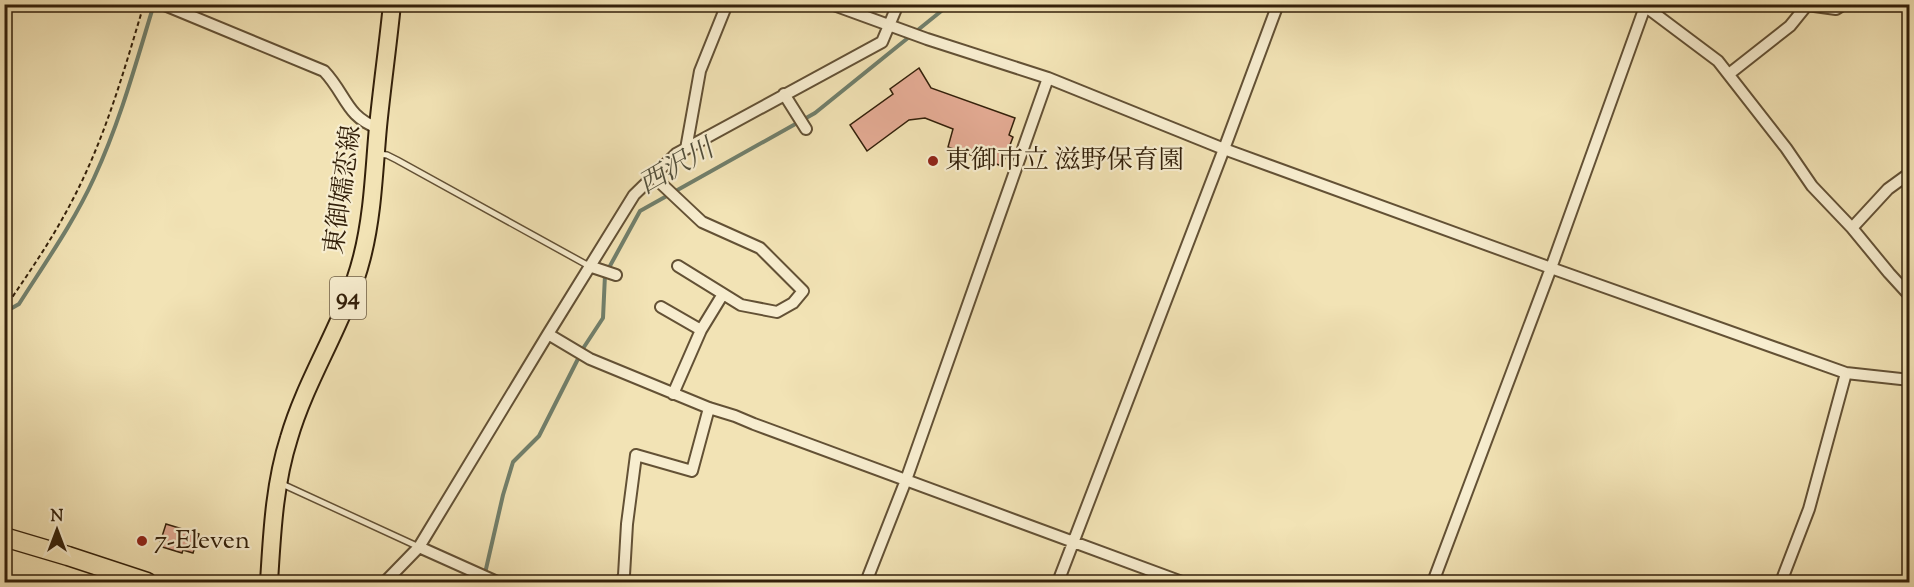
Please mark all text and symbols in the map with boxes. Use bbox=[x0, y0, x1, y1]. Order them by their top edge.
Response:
street label: 東御嬬恋線 bbox=[317, 123, 371, 257]
water label: 西沢川 bbox=[632, 129, 724, 205]
place label: 東御市立 滋野保育園 bbox=[945, 143, 1185, 180]
marker: 東御市立 滋野保育園 bbox=[926, 154, 940, 168]
road number: 94 bbox=[330, 277, 366, 319]
north arrow bbox=[27, 500, 87, 560]
text: N bbox=[51, 506, 64, 529]
place label: 7-Eleven bbox=[154, 523, 250, 560]
marker: 7-Eleven bbox=[135, 534, 149, 548]

